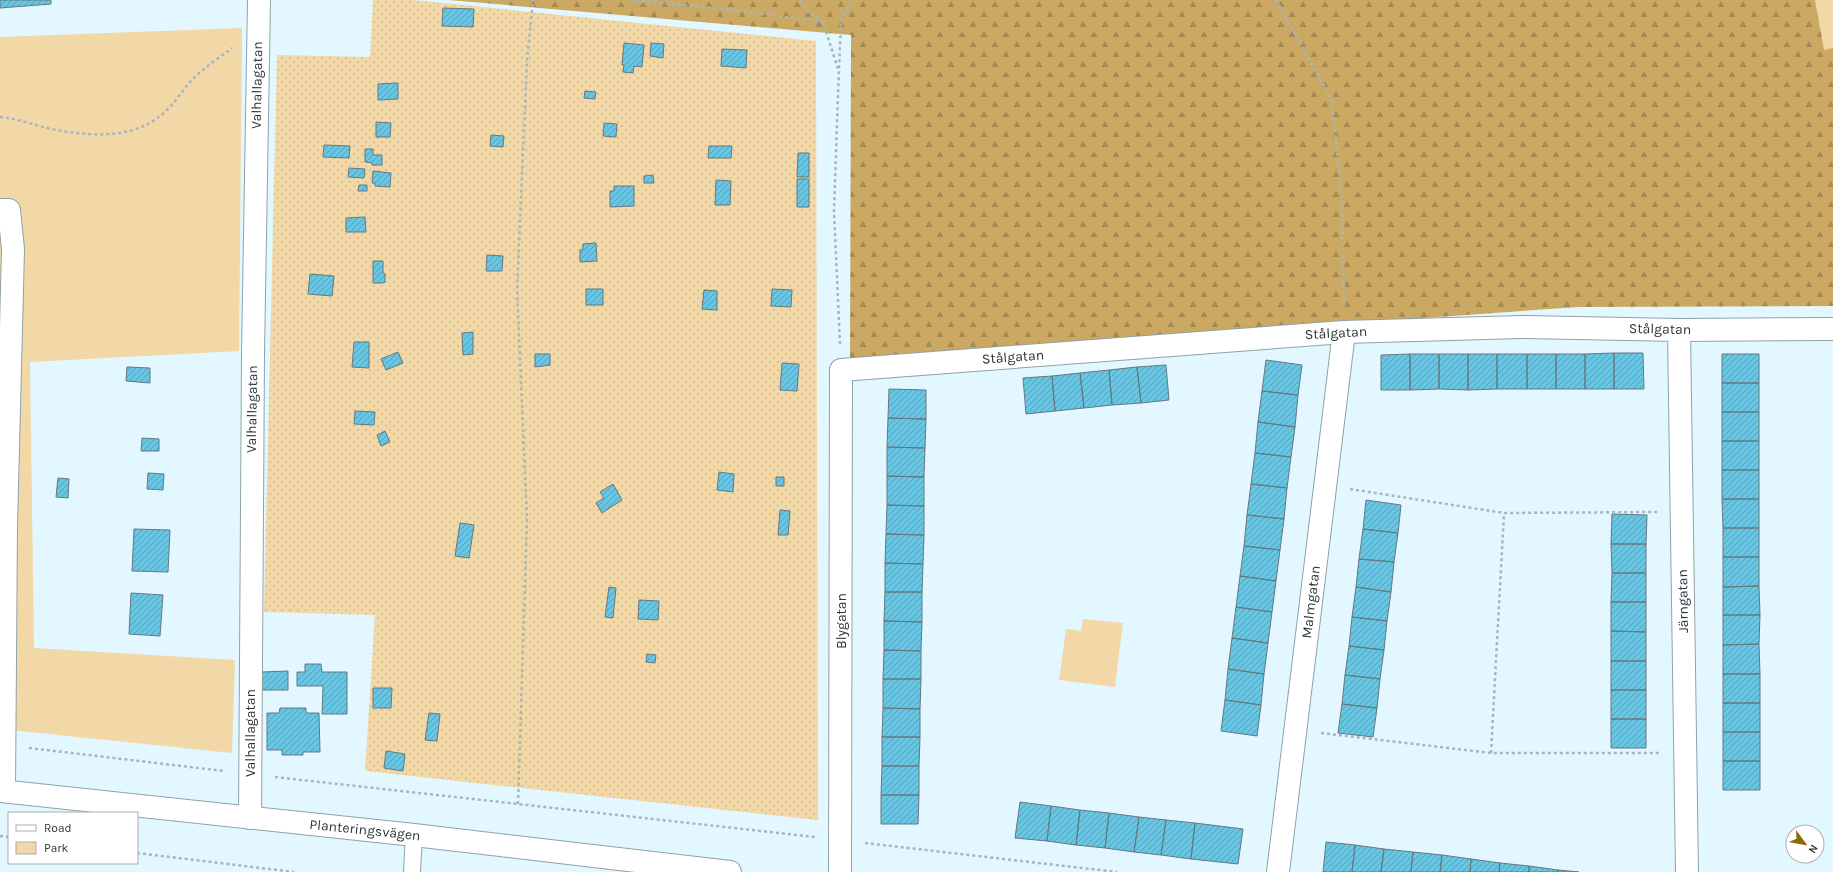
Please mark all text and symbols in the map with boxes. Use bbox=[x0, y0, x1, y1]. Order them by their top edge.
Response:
street label: Valhallagatan bbox=[248, 41, 266, 129]
street label: Stålgatan bbox=[1629, 320, 1691, 338]
street label: Stålgatan bbox=[1304, 323, 1368, 343]
street label: Stålgatan bbox=[981, 346, 1045, 368]
street label: Valhallagatan bbox=[243, 365, 261, 453]
street label: Malmgatan bbox=[1298, 564, 1324, 640]
street label: Järngatan bbox=[1674, 569, 1692, 633]
street label: Blygatan bbox=[833, 593, 850, 649]
street label: Valhallagatan bbox=[242, 689, 259, 777]
legend bbox=[8, 812, 138, 864]
street label: Planteringsvägen bbox=[309, 816, 421, 844]
text: Road bbox=[44, 821, 72, 835]
north arrow bbox=[1785, 824, 1825, 864]
text: Park bbox=[44, 841, 69, 855]
text: N bbox=[1805, 842, 1821, 856]

